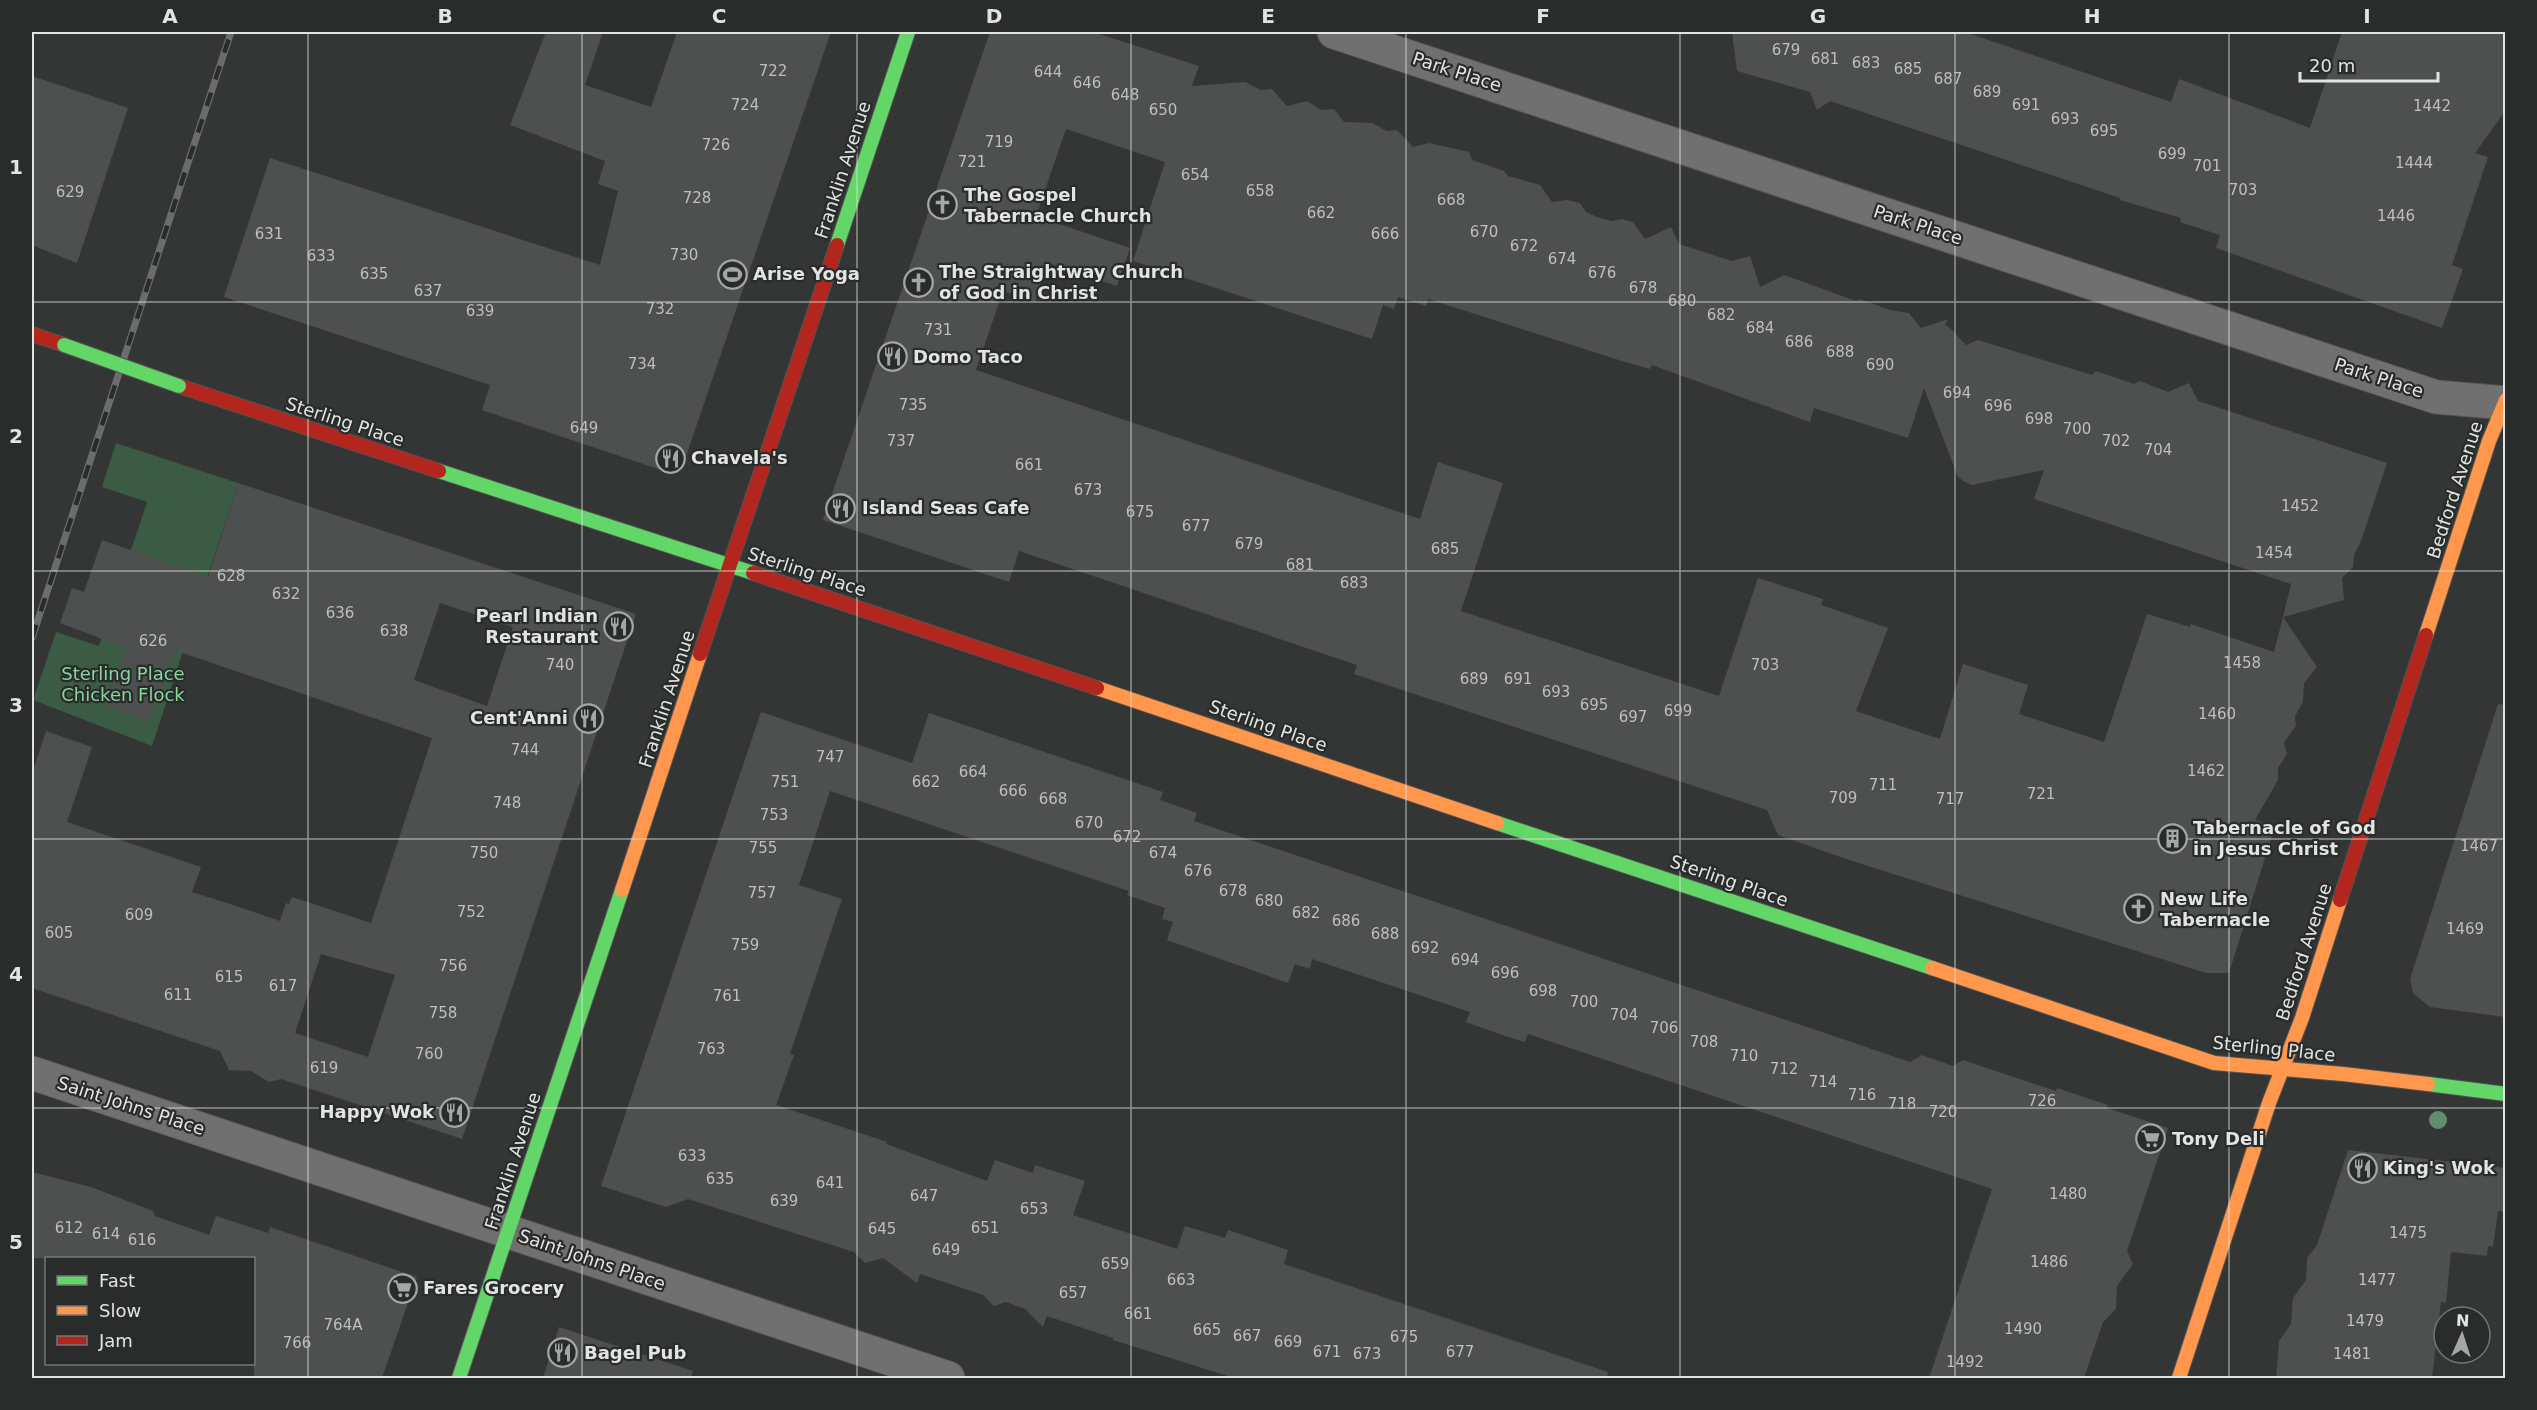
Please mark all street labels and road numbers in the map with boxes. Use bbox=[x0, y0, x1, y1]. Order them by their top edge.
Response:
street label: Park Place bbox=[1410, 47, 1504, 96]
street label: Franklin Avenue bbox=[810, 98, 875, 241]
street label: Park Place bbox=[1871, 200, 1965, 249]
street label: Park Place bbox=[2332, 353, 2426, 402]
street label: Sterling Place bbox=[283, 392, 407, 451]
street label: Bedford Avenue bbox=[2422, 418, 2487, 561]
street label: Sterling Place bbox=[745, 542, 869, 601]
street label: Franklin Avenue bbox=[634, 627, 699, 770]
street label: Sterling Place bbox=[1206, 696, 1330, 756]
street label: Sterling Place bbox=[1667, 851, 1791, 911]
street label: Bedford Avenue bbox=[2271, 880, 2336, 1023]
street label: Sterling Place bbox=[2212, 1032, 2336, 1065]
street label: Saint Johns Place bbox=[55, 1072, 208, 1139]
street label: Franklin Avenue bbox=[480, 1089, 545, 1232]
street label: Saint Johns Place bbox=[516, 1225, 668, 1294]

